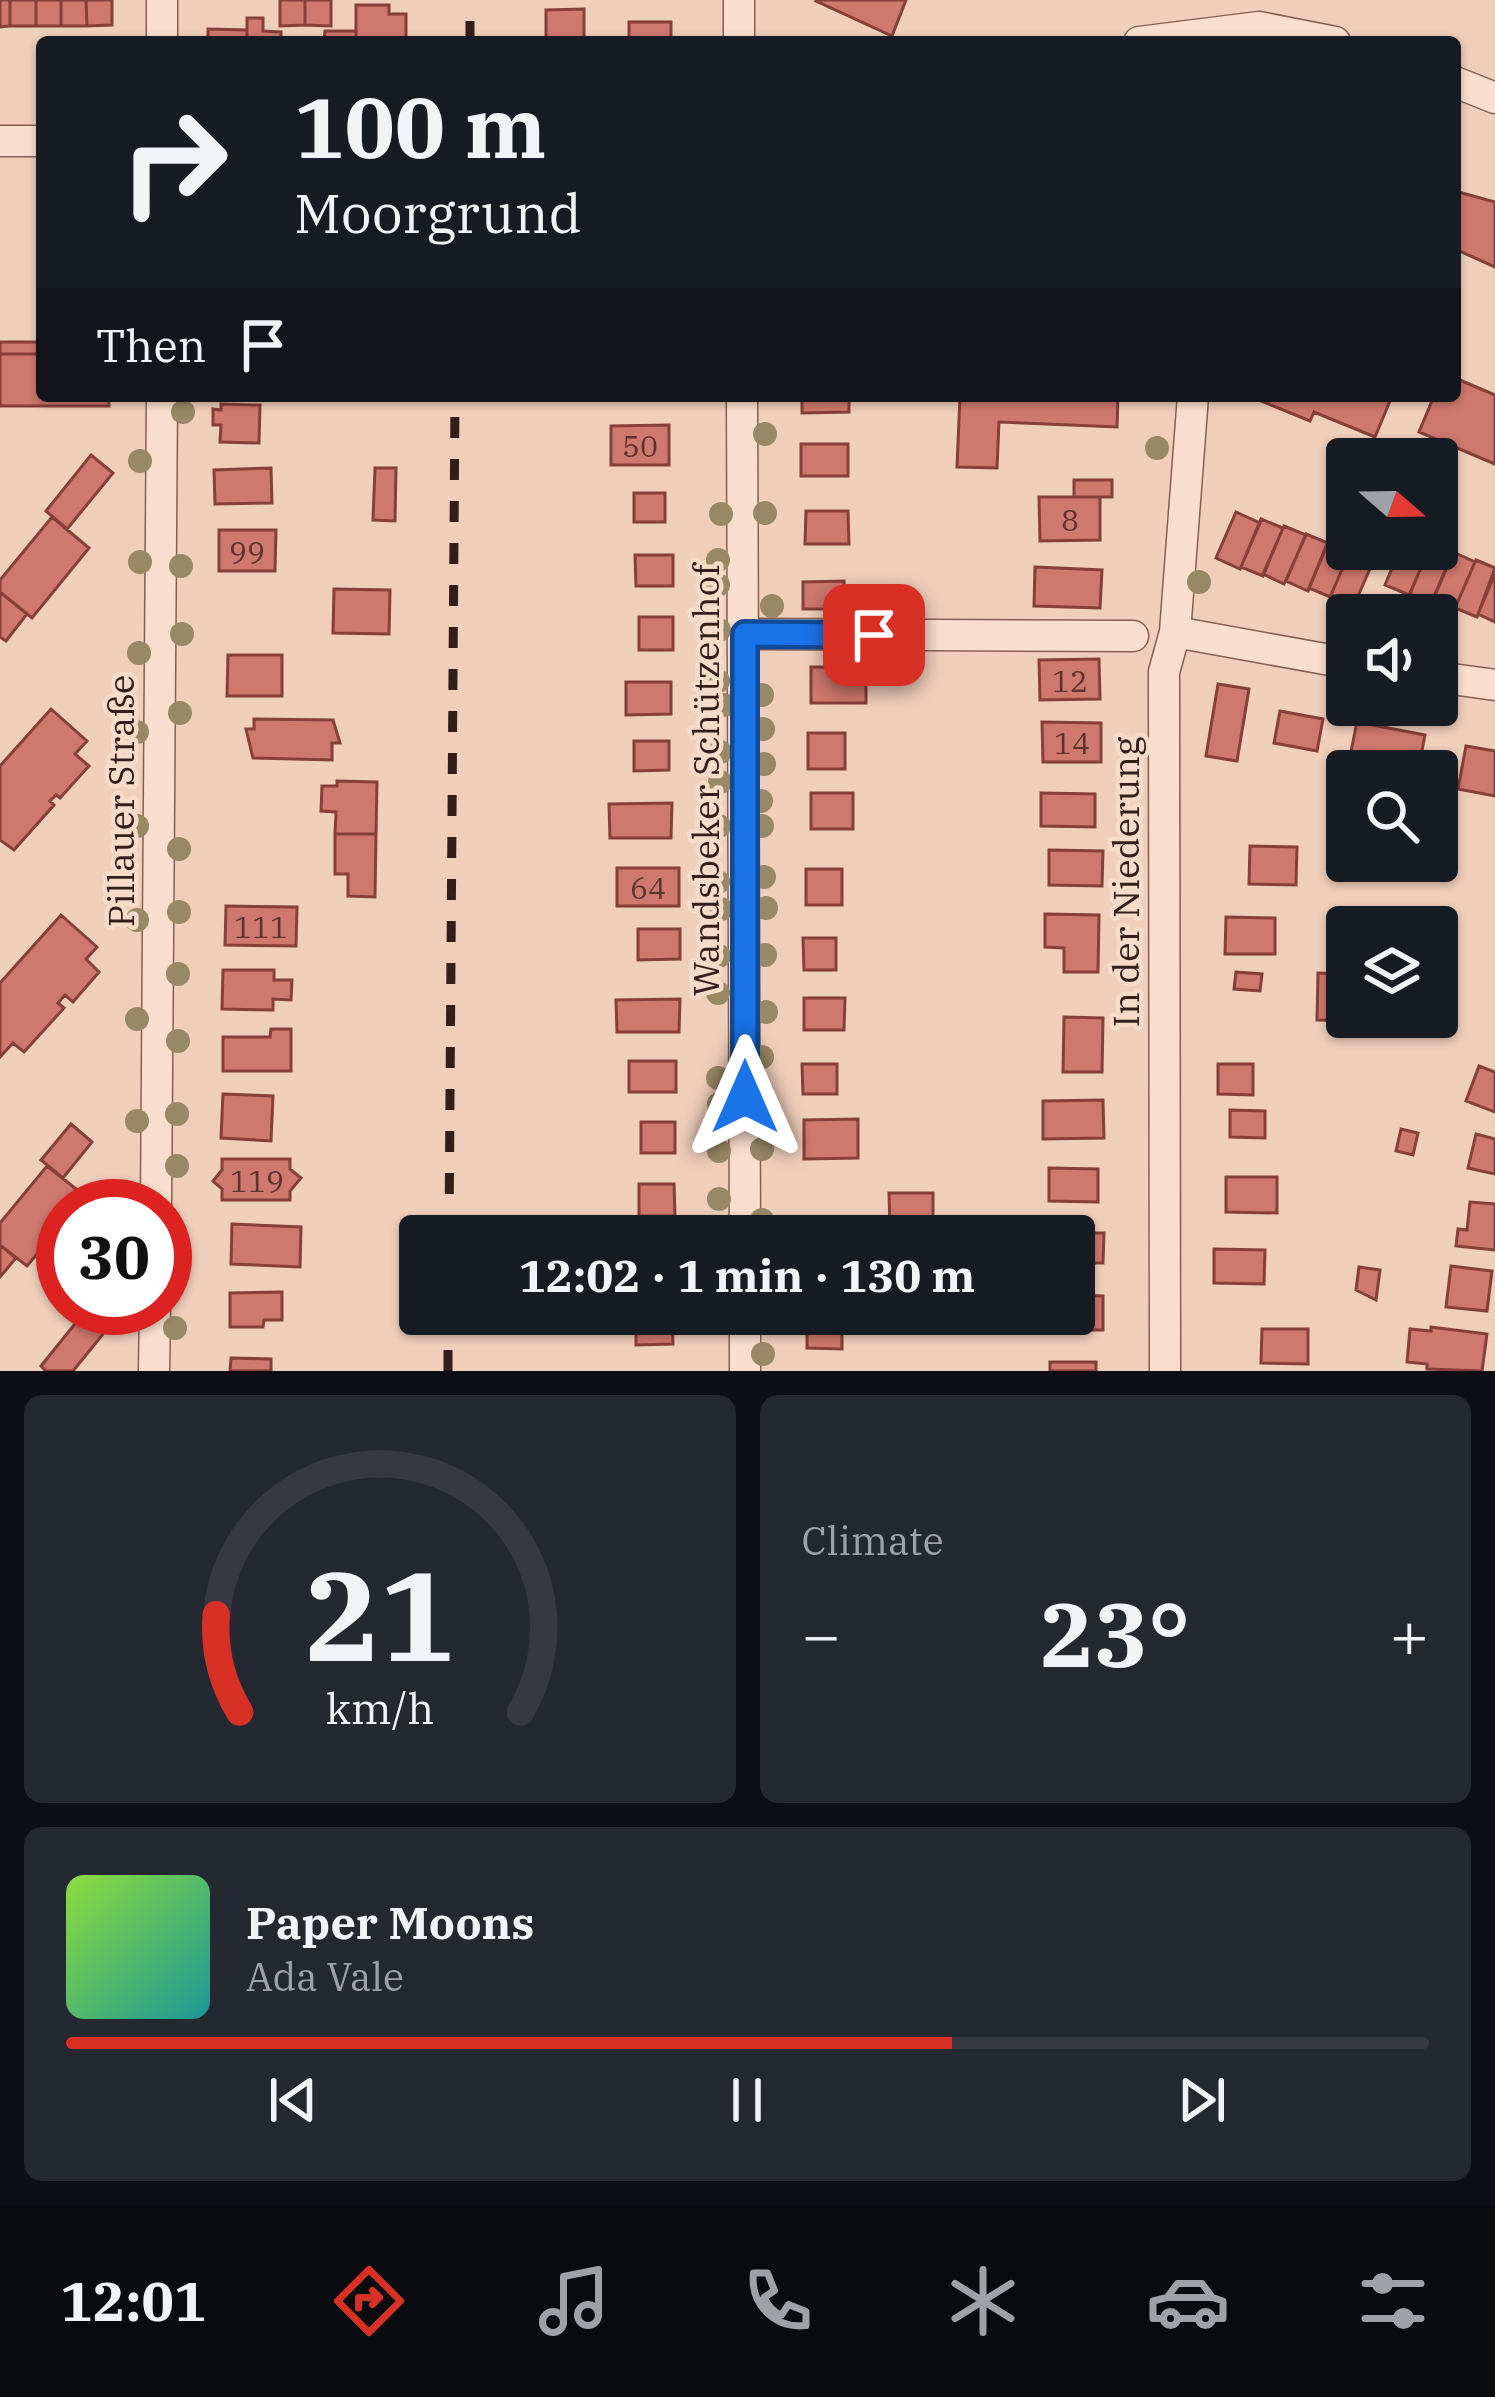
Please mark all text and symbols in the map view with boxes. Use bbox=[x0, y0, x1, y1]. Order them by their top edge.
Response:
text: 100 m bbox=[294, 72, 546, 181]
icon: right bbox=[96, 84, 252, 240]
text: Moorgrund bbox=[294, 178, 582, 248]
icon: arrive bbox=[230, 312, 296, 378]
text: Then bbox=[96, 316, 206, 374]
house number: 50 bbox=[622, 426, 658, 465]
north arrow bbox=[1326, 438, 1458, 570]
map controls bbox=[1326, 438, 1458, 1038]
house number: 8 bbox=[1061, 500, 1079, 539]
house number: 99 bbox=[229, 532, 265, 571]
street label: Wandsbeker Schützenhof bbox=[682, 561, 729, 996]
pin bbox=[823, 584, 925, 686]
button: sound bbox=[1326, 594, 1458, 726]
icon: arrive bbox=[841, 602, 907, 668]
house number: 12 bbox=[1052, 661, 1088, 700]
street label: Pillauer Straße bbox=[97, 675, 144, 927]
house number: 14 bbox=[1054, 723, 1090, 762]
street label: In der Niederung bbox=[1102, 736, 1149, 1028]
button: search bbox=[1326, 750, 1458, 882]
house number: 64 bbox=[630, 868, 666, 907]
button: layers bbox=[1326, 906, 1458, 1038]
house number: 111 bbox=[234, 907, 288, 946]
position arrow bbox=[682, 1034, 808, 1160]
house number: 119 bbox=[230, 1161, 284, 1200]
speed limit sign: 30 bbox=[36, 1179, 192, 1335]
text: 12:02 · 1 min · 130 m bbox=[519, 1246, 975, 1304]
text: Climate bbox=[802, 1515, 944, 1566]
text: 21 bbox=[305, 1533, 455, 1695]
text: 23° bbox=[1040, 1575, 1190, 1692]
text: − bbox=[802, 1591, 841, 1677]
text: + bbox=[1389, 1591, 1429, 1677]
text: km/h bbox=[326, 1680, 434, 1736]
text: Paper Moons bbox=[246, 1893, 534, 1951]
text: Ada Vale bbox=[246, 1951, 404, 2002]
icon: previous bbox=[260, 2067, 326, 2133]
icon: pause bbox=[714, 2067, 780, 2133]
icon: next bbox=[1169, 2067, 1235, 2133]
icon: directions bbox=[327, 2259, 411, 2343]
icon: music bbox=[532, 2259, 616, 2343]
icon: phone bbox=[736, 2259, 820, 2343]
icon: climate bbox=[941, 2259, 1025, 2343]
icon: car bbox=[1146, 2259, 1230, 2343]
icon: filters bbox=[1351, 2259, 1435, 2343]
text: 12:01 bbox=[60, 2266, 206, 2336]

